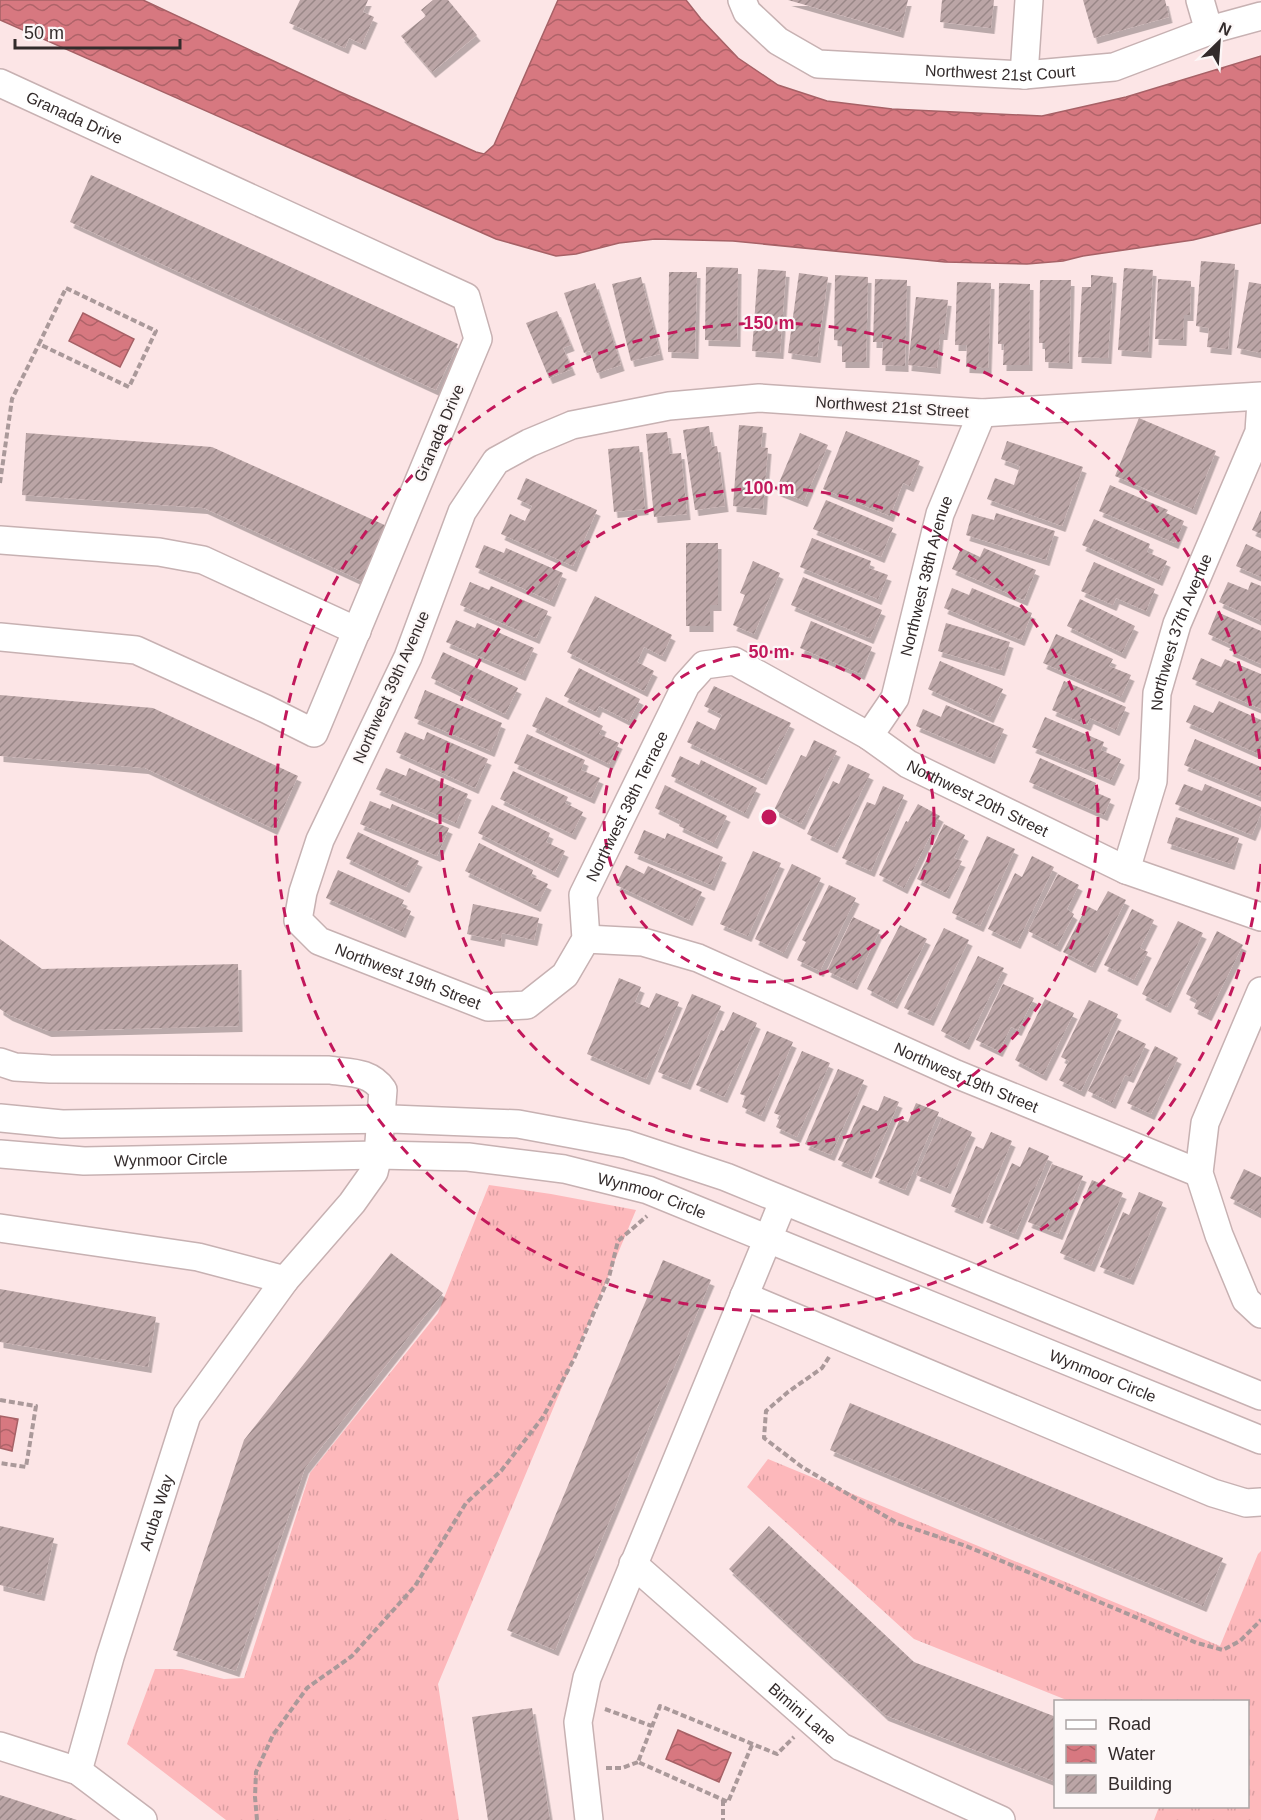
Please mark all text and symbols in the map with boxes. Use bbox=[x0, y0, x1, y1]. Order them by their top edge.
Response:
scale bar bbox=[15, 12, 180, 50]
north arrow bbox=[1189, 12, 1249, 72]
text: N bbox=[1216, 19, 1234, 39]
text: 50 m bbox=[24, 23, 64, 43]
street label: Northwest 21st Court bbox=[925, 61, 1076, 84]
street label: Granada Drive bbox=[24, 88, 125, 147]
text: 150 m bbox=[743, 313, 795, 333]
street label: Granada Drive bbox=[411, 382, 467, 484]
street label: Northwest 21st Street bbox=[815, 393, 970, 421]
text: 100 m bbox=[743, 478, 795, 498]
street label: Northwest 38th Avenue bbox=[897, 493, 955, 658]
street label: Northwest 37th Avenue bbox=[1148, 551, 1215, 711]
street label: Northwest 39th Avenue bbox=[350, 608, 432, 766]
text: 50 m bbox=[748, 642, 790, 662]
street label: Northwest 38th Terrace bbox=[583, 728, 671, 884]
street label: Northwest 20th Street bbox=[904, 756, 1052, 840]
centre of rings bbox=[759, 807, 779, 827]
street label: Northwest 19th Street bbox=[333, 940, 484, 1012]
street label: Northwest 19th Street bbox=[892, 1039, 1041, 1115]
street label: Wynmoor Circle bbox=[114, 1150, 228, 1169]
street label: Wynmoor Circle bbox=[596, 1169, 709, 1221]
street label: Wynmoor Circle bbox=[1047, 1346, 1159, 1405]
street label: Aruba Way bbox=[136, 1473, 176, 1553]
street label: Bimini Lane bbox=[766, 1679, 840, 1747]
legend bbox=[1054, 1700, 1249, 1808]
text: Road bbox=[1108, 1714, 1151, 1734]
text: Water bbox=[1108, 1744, 1155, 1764]
text: Building bbox=[1108, 1774, 1172, 1794]

